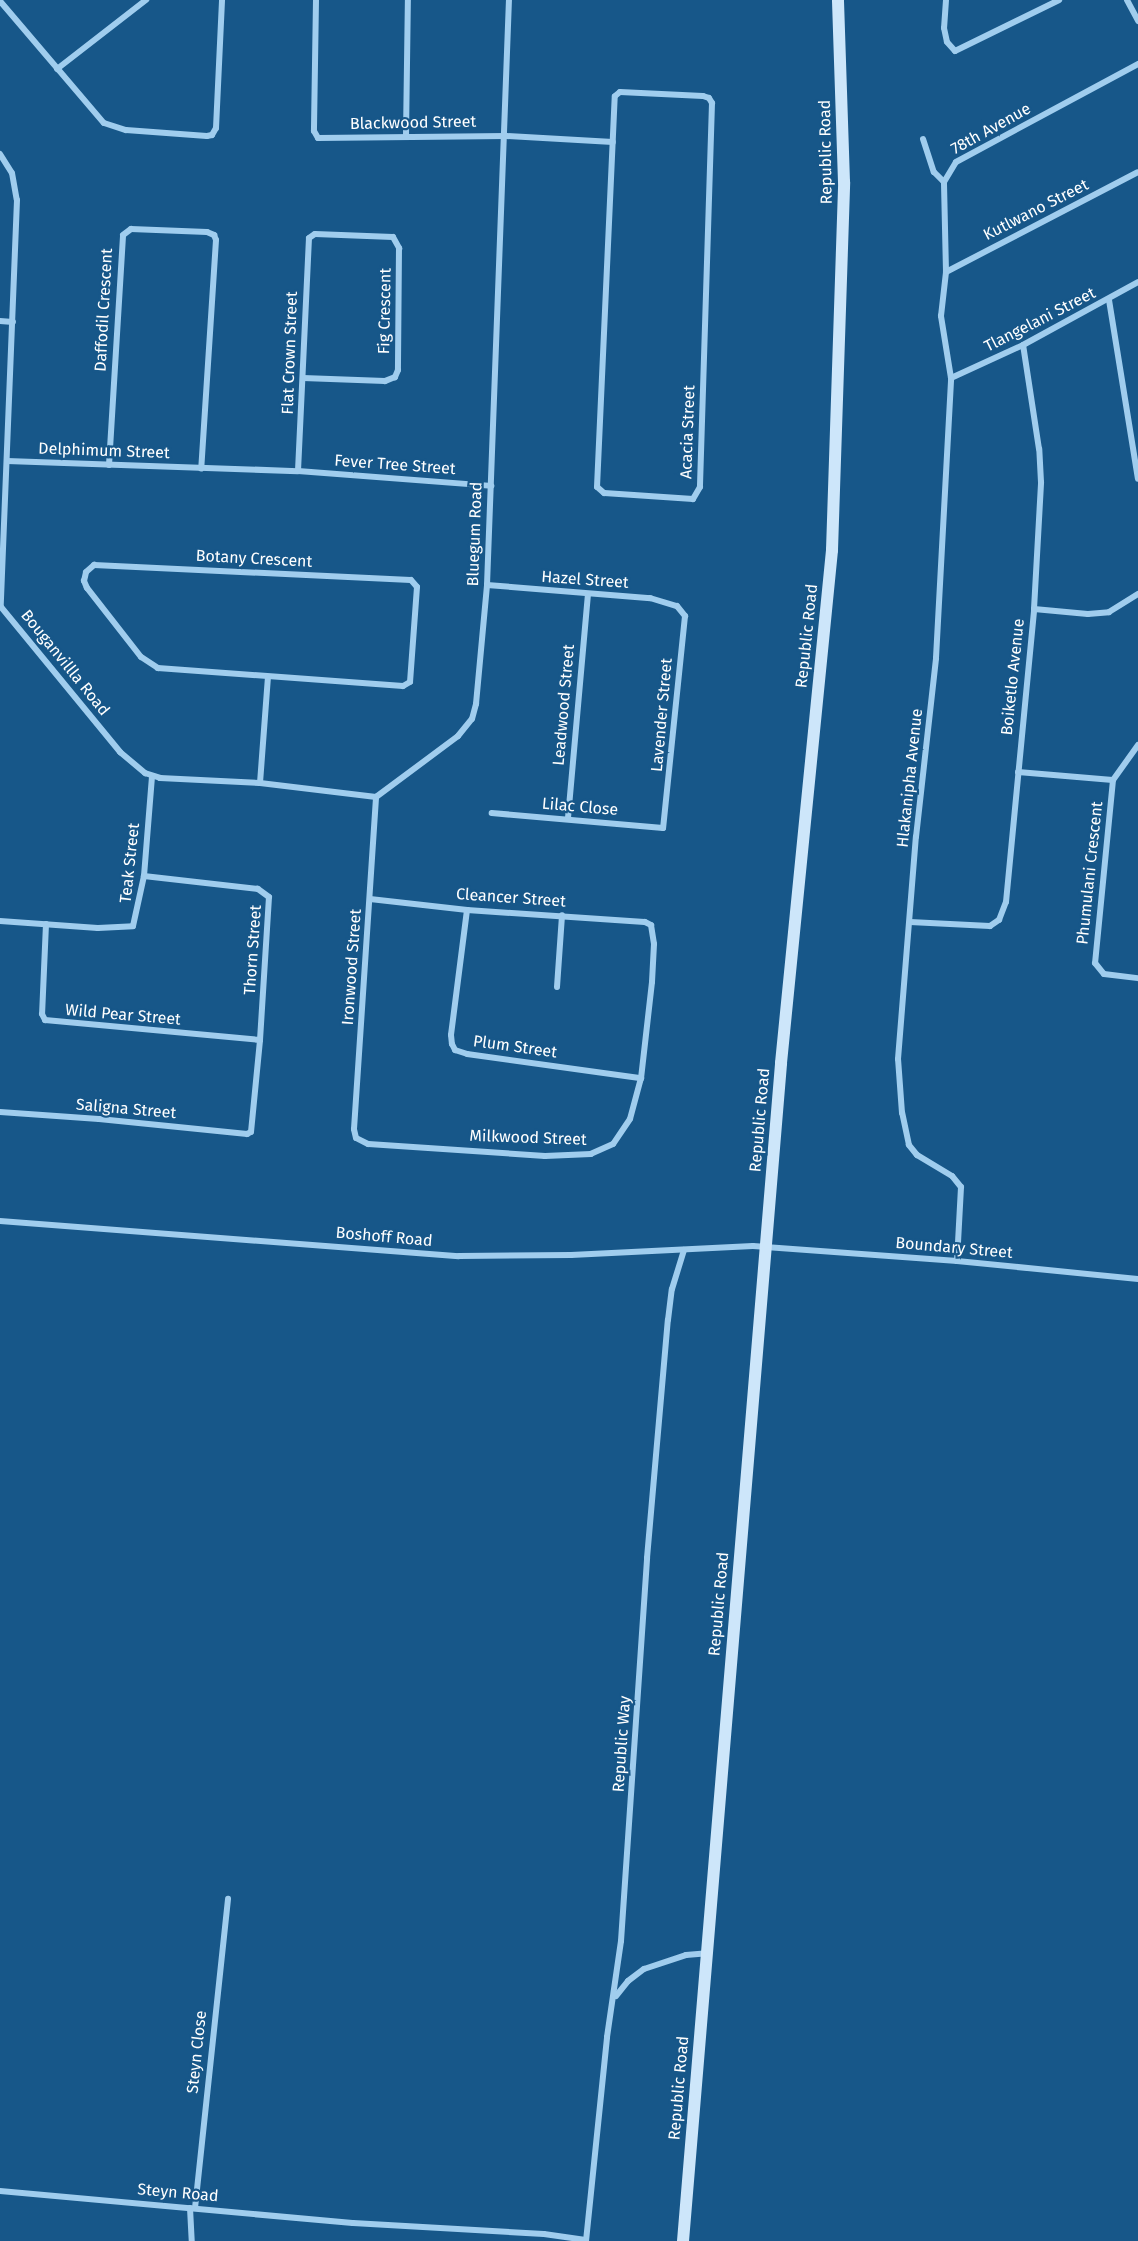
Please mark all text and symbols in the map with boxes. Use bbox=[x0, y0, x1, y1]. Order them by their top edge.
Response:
street label: 78th Avenue bbox=[948, 99, 1034, 159]
street label: Republic Road bbox=[815, 100, 837, 204]
street label: Blackwood Street bbox=[350, 112, 476, 134]
street label: Kutlwano Street bbox=[980, 175, 1092, 245]
street label: Daffodil Crescent bbox=[91, 248, 117, 372]
street label: Fig Crescent bbox=[375, 268, 395, 354]
street label: Tlangelani Street bbox=[981, 284, 1099, 356]
street label: Flat Crown Street bbox=[278, 291, 302, 415]
street label: Acacia Street bbox=[677, 385, 699, 479]
street label: Delphimum Street bbox=[38, 439, 170, 463]
street label: Fever Tree Street bbox=[334, 451, 456, 479]
street label: Bluegum Road bbox=[464, 481, 486, 587]
street label: Botany Crescent bbox=[195, 546, 313, 572]
street label: Hazel Street bbox=[541, 567, 629, 593]
street label: Republic Road bbox=[792, 583, 822, 689]
street label: Bouganvillla Road bbox=[16, 606, 114, 720]
street label: Boiketlo Avenue bbox=[997, 618, 1029, 736]
street label: Leadwood Street bbox=[549, 644, 579, 766]
street label: Lavender Street bbox=[647, 657, 677, 773]
street label: Hlakanipha Avenue bbox=[893, 708, 927, 848]
street label: Lilac Close bbox=[541, 794, 619, 820]
street label: Phumulani Crescent bbox=[1073, 800, 1107, 946]
street label: Teak Street bbox=[116, 822, 144, 904]
street label: Cleancer Street bbox=[456, 885, 566, 911]
street label: Thorn Street bbox=[240, 904, 266, 996]
street label: Ironwood Street bbox=[338, 908, 366, 1026]
street label: Wild Pear Street bbox=[64, 1000, 182, 1030]
street label: Plum Street bbox=[472, 1032, 558, 1062]
street label: Republic Road bbox=[746, 1067, 774, 1173]
street label: Saligna Street bbox=[75, 1095, 177, 1123]
street label: Milkwood Street bbox=[469, 1126, 587, 1150]
street label: Boshoff Road bbox=[335, 1223, 433, 1251]
street label: Boundary Street bbox=[895, 1233, 1013, 1263]
street label: Republic Road bbox=[705, 1551, 733, 1657]
street label: Republic Way bbox=[609, 1695, 635, 1793]
street label: Steyn Close bbox=[183, 2010, 211, 2094]
street label: Republic Road bbox=[665, 2035, 693, 2141]
street label: Steyn Road bbox=[137, 2180, 219, 2206]

